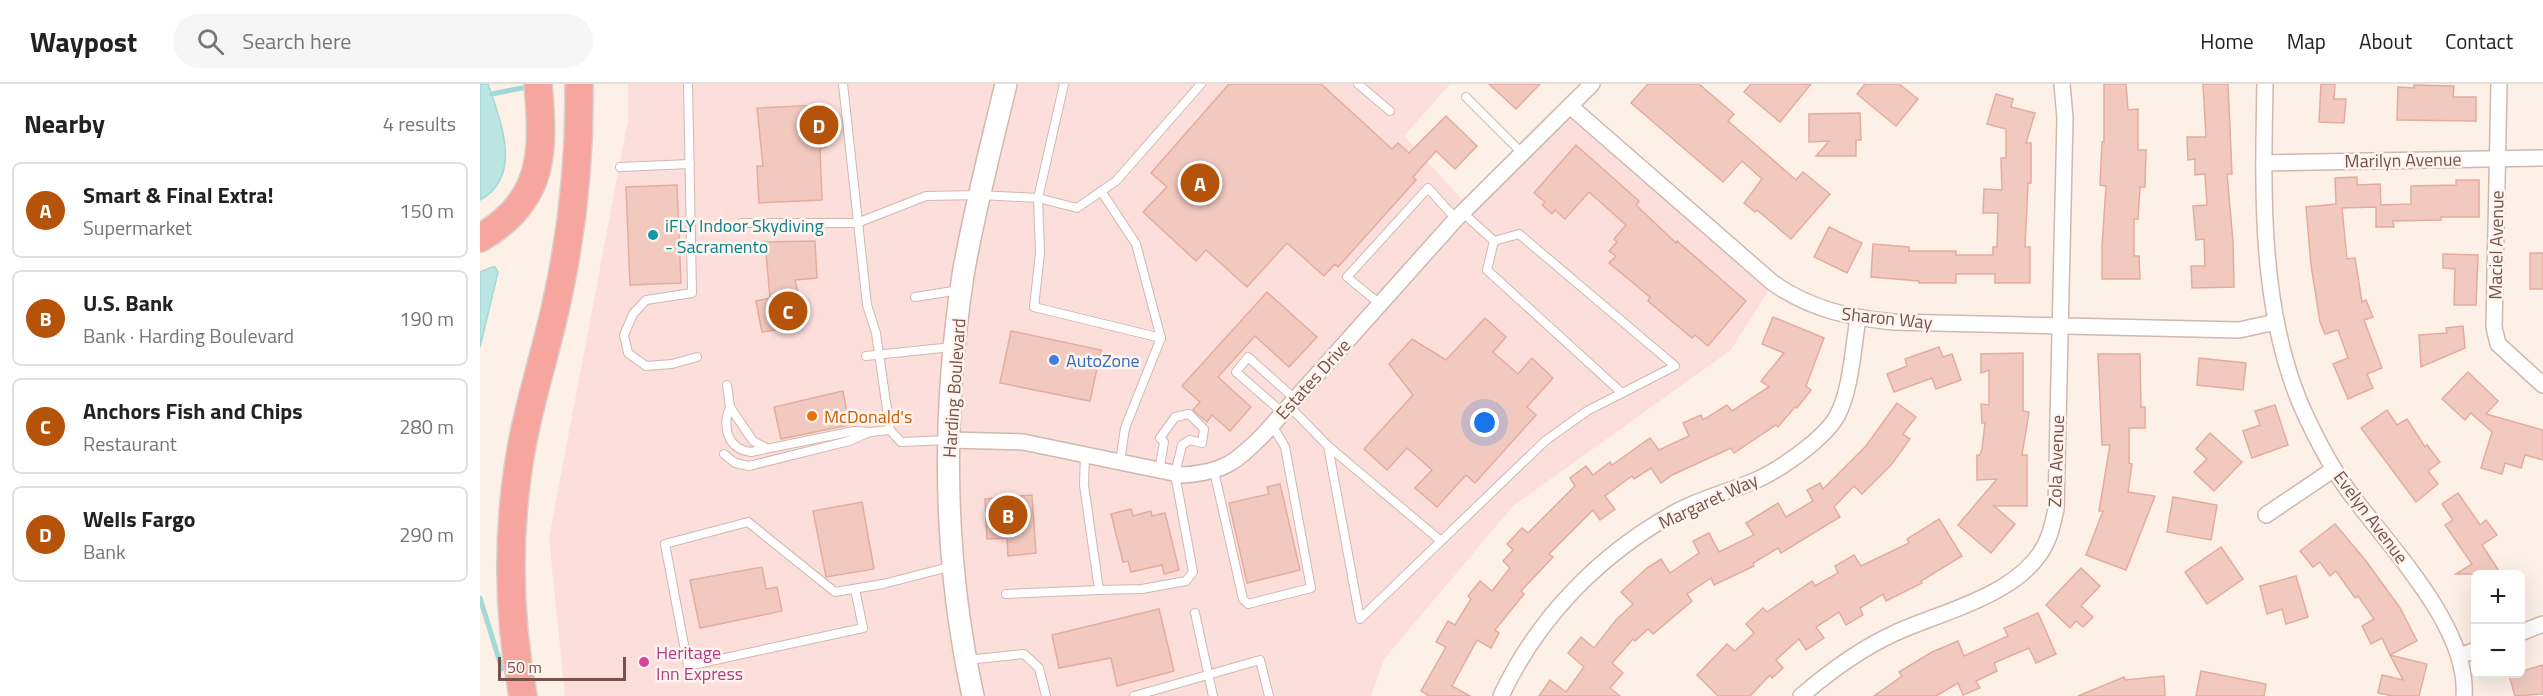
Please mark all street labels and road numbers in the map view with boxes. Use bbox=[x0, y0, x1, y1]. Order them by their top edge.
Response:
street label: Marilyn Avenue bbox=[2344, 145, 2462, 175]
street label: Maciel Avenue bbox=[2482, 190, 2510, 300]
street label: Sharon Way bbox=[1840, 300, 1934, 336]
street label: Harding Boulevard bbox=[936, 317, 972, 459]
street label: Estates Drive bbox=[1269, 333, 1357, 425]
street label: Zola Avenue bbox=[2041, 414, 2071, 508]
street label: Evelyn Avenue bbox=[2327, 465, 2415, 569]
street label: Margaret Way bbox=[1654, 466, 1763, 536]

